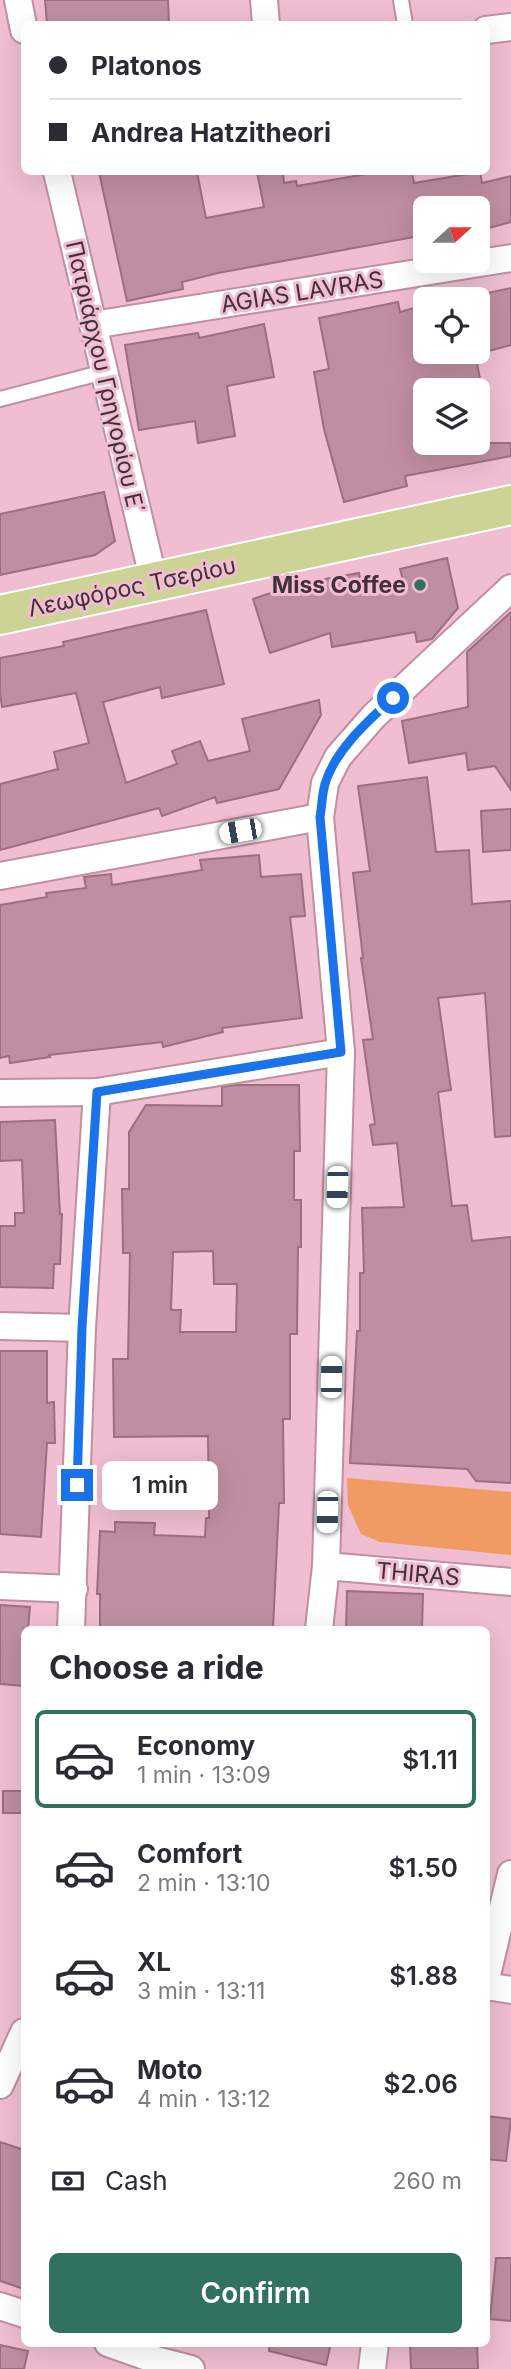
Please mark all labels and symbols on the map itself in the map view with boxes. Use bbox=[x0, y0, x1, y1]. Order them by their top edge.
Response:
north arrow bbox=[413, 196, 490, 273]
street label: Πατριάρχου Γρηγορίου Ε΄ bbox=[60, 238, 150, 516]
street label: AGIAS LAVRAS bbox=[219, 265, 385, 319]
street label: Λεωφόρος Τσερίου bbox=[25, 551, 239, 623]
place label: Miss Coffee bbox=[272, 571, 406, 599]
marker: Miss Coffee bbox=[412, 577, 428, 593]
route start bbox=[377, 682, 409, 714]
car bbox=[218, 817, 263, 845]
car bbox=[326, 1166, 349, 1208]
car bbox=[321, 1356, 342, 1398]
callout: 1 min bbox=[102, 1460, 217, 1510]
route end bbox=[61, 1469, 93, 1501]
car bbox=[317, 1491, 338, 1533]
street label: THIRAS bbox=[375, 1556, 461, 1592]

